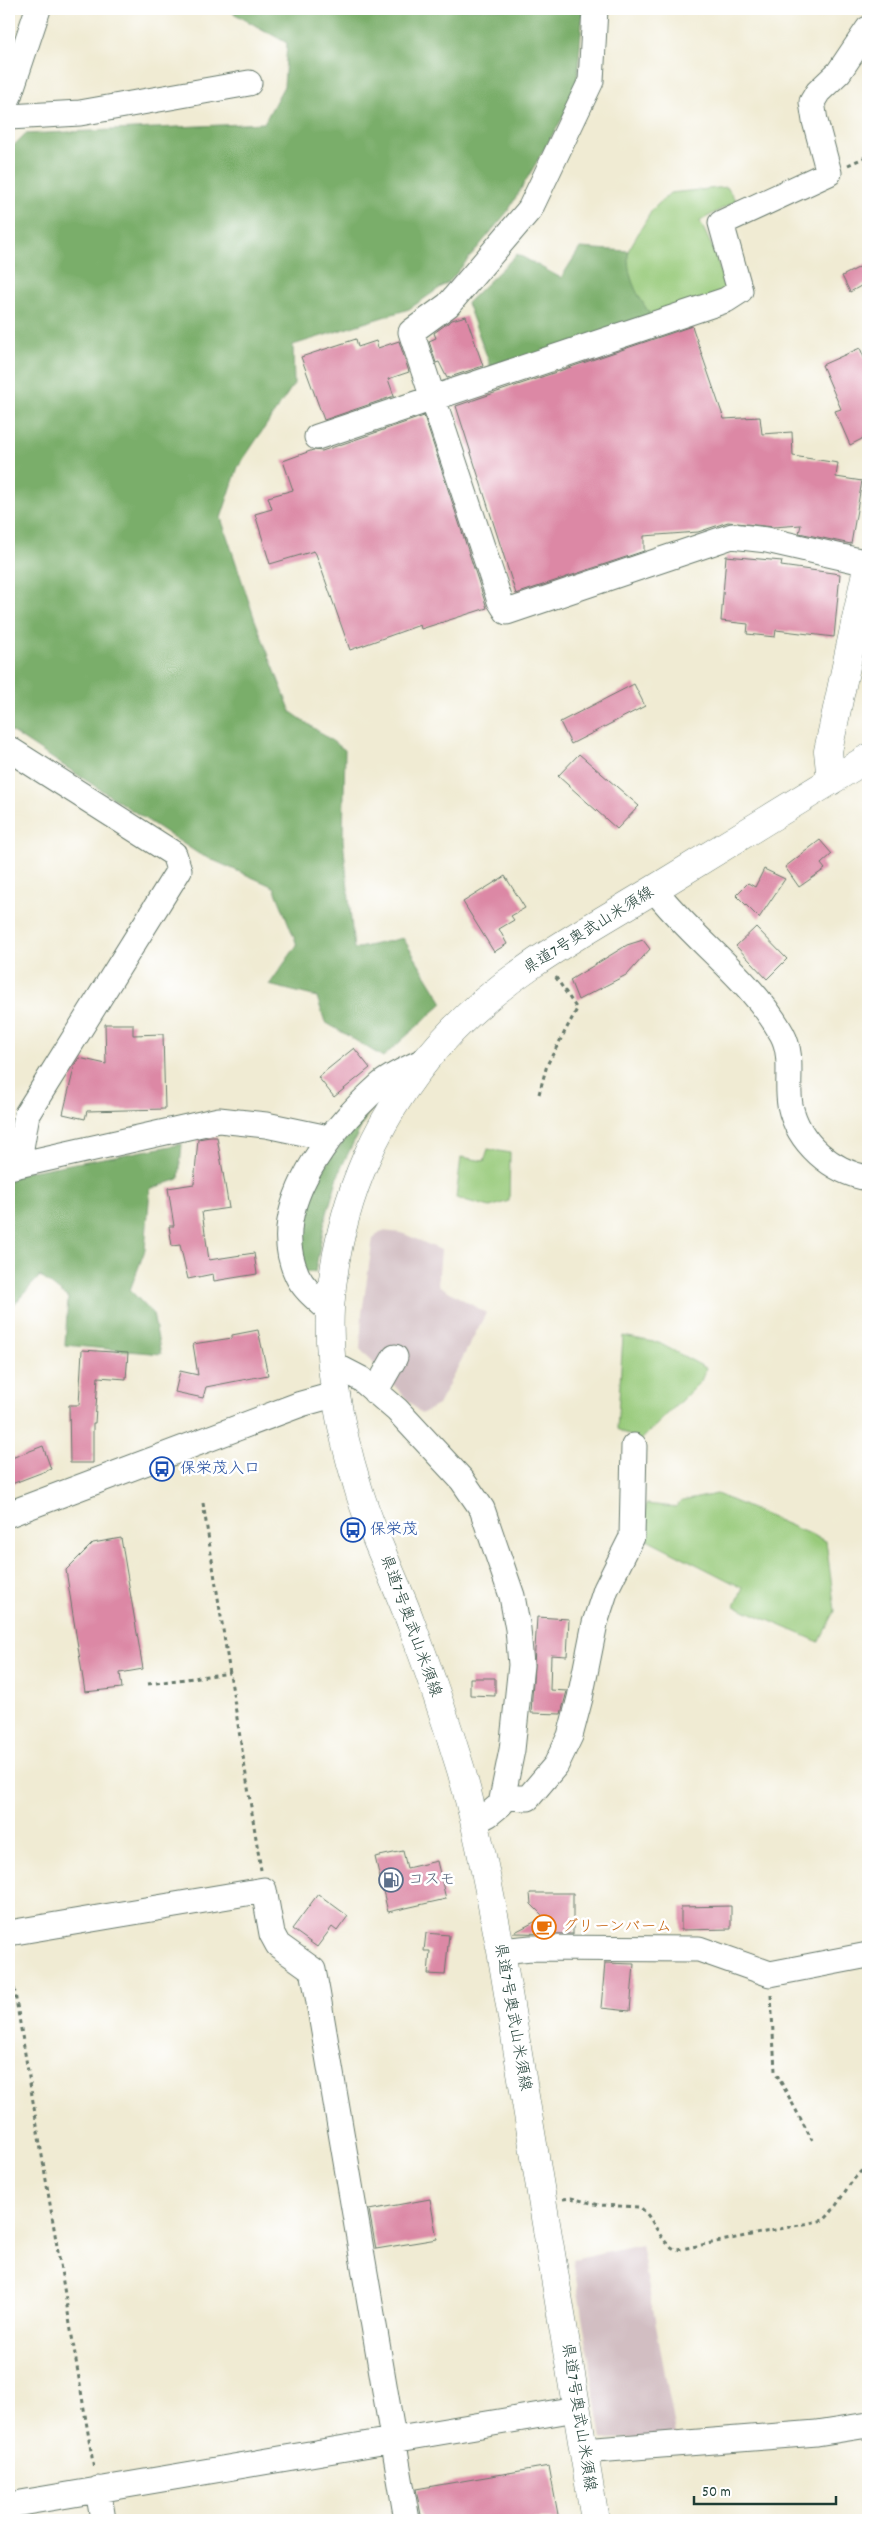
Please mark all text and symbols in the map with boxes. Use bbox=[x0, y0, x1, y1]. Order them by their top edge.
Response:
street label: 県道7号奥武山米須線 bbox=[519, 881, 659, 981]
bus stop icon: 保栄茂入口 bbox=[149, 1456, 175, 1482]
place label: 保栄茂入口 bbox=[180, 1458, 260, 1481]
bus stop icon: 保栄茂 bbox=[340, 1517, 366, 1543]
place label: 保栄茂 bbox=[370, 1519, 418, 1542]
street label: 県道7号奥武山米須線 bbox=[374, 1552, 446, 1700]
fuel station icon: コスモ bbox=[378, 1867, 404, 1893]
place label: コスモ bbox=[408, 1869, 455, 1892]
cafe icon: グリーンバーム bbox=[531, 1914, 557, 1940]
place label: グリーンバーム bbox=[562, 1916, 672, 1939]
street label: 県道7号奥武山米須線 bbox=[488, 1941, 536, 2093]
street label: 県道7号奥武山米須線 bbox=[555, 2341, 601, 2493]
scale bar bbox=[694, 2474, 837, 2506]
text: 50 m bbox=[702, 2482, 731, 2504]

